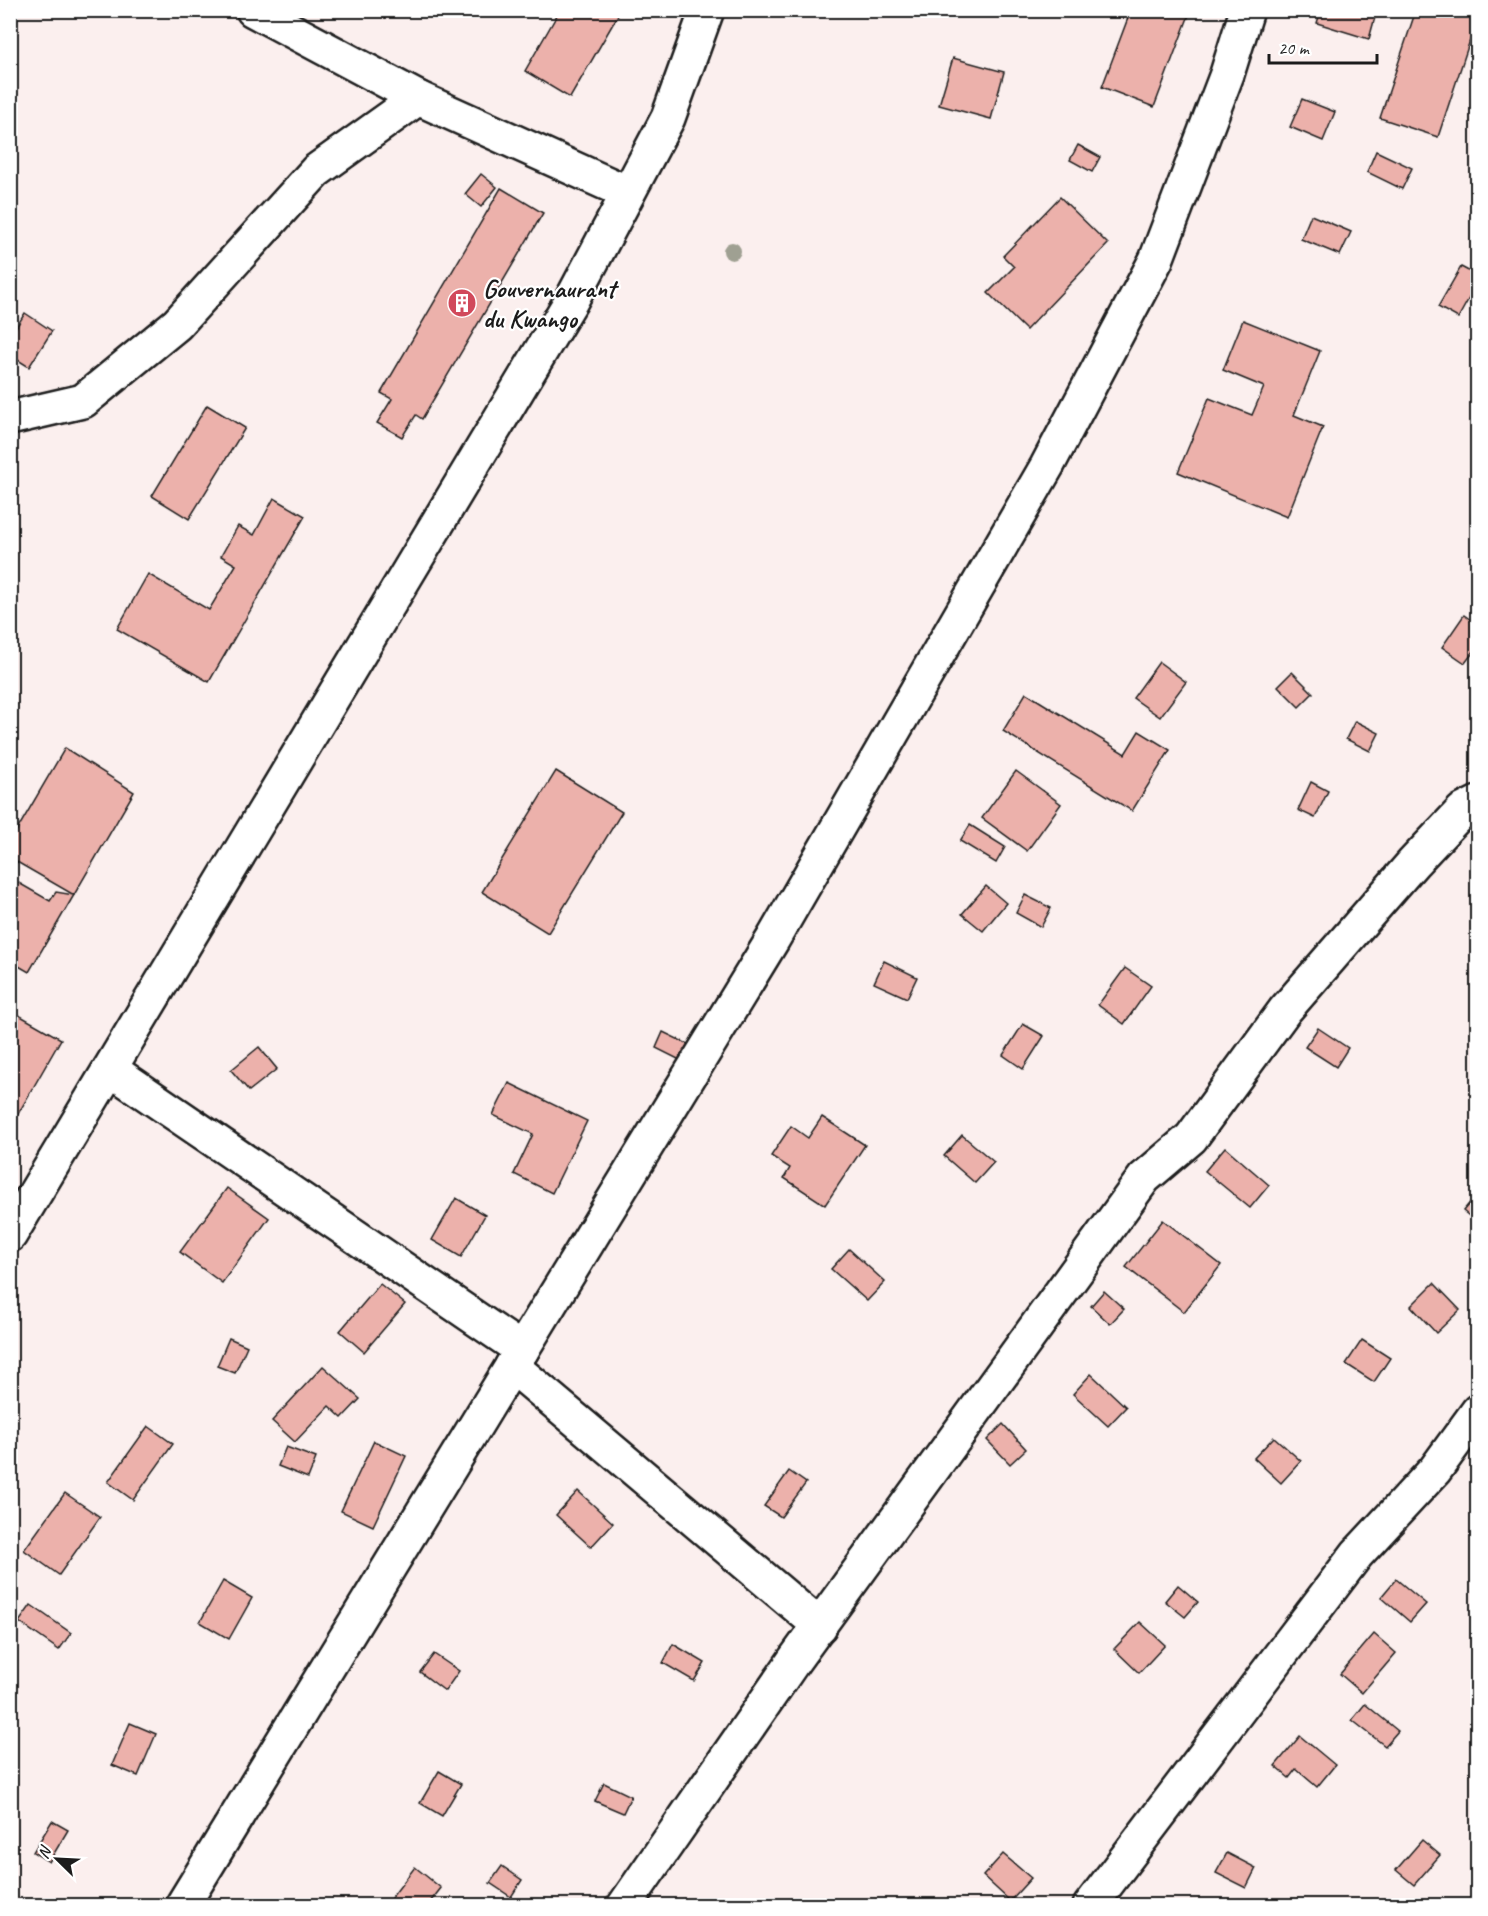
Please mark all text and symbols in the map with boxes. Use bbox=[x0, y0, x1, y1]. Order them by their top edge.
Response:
scale bar bbox=[1269, 27, 1377, 65]
text: 20 m bbox=[1278, 37, 1311, 59]
place label: Gouvernaurant du Kwango bbox=[483, 272, 620, 335]
building icon: Gouvernaurant du Kwango bbox=[446, 287, 478, 319]
north arrow bbox=[27, 1829, 87, 1889]
text: N bbox=[33, 1842, 57, 1862]

